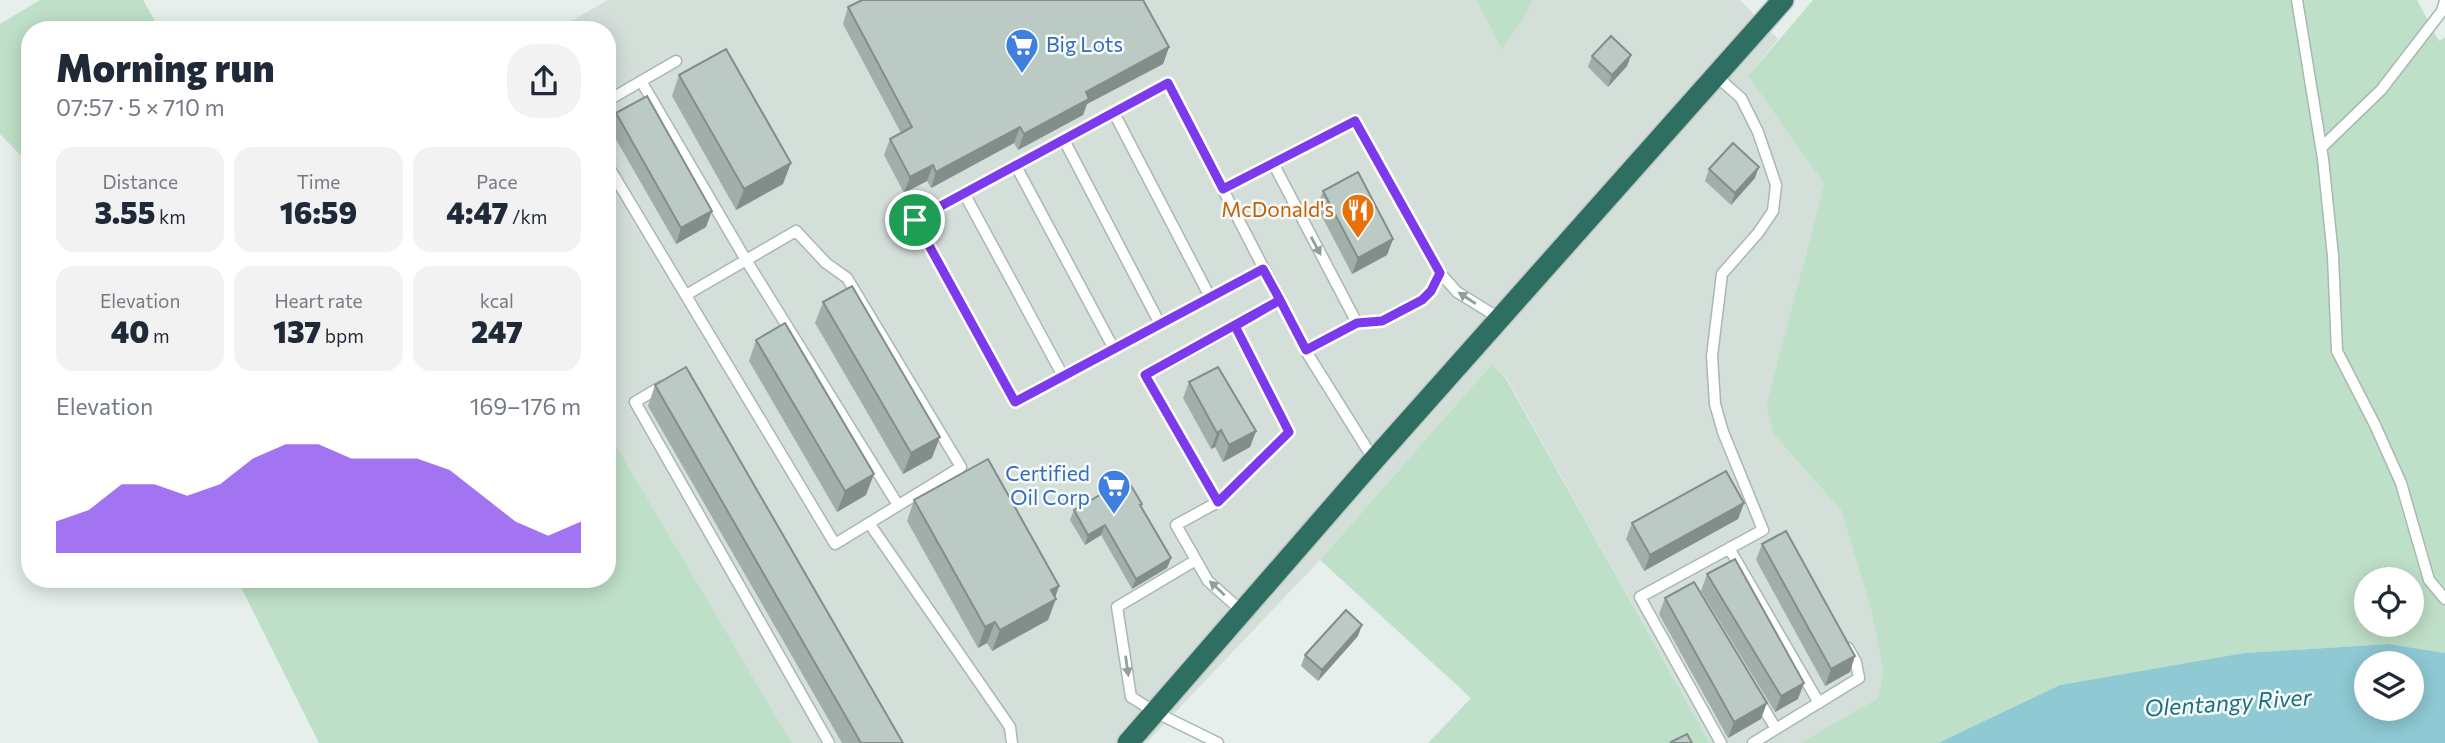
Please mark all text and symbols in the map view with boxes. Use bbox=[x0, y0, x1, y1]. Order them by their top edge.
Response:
supermarket icon: Big Lots bbox=[1003, 26, 1041, 75]
place label: Big Lots bbox=[1046, 31, 1123, 56]
text: Morning run bbox=[56, 43, 275, 90]
button: share bbox=[507, 44, 581, 118]
text: 07:57 · 5 × 710 m bbox=[56, 93, 225, 121]
text: Distance bbox=[102, 170, 178, 193]
text: Time bbox=[297, 170, 340, 193]
text: Pace bbox=[476, 170, 517, 193]
pin bbox=[885, 190, 945, 250]
restaurant icon: McDonald's bbox=[1339, 191, 1377, 240]
text: 3.55 bbox=[94, 193, 155, 230]
text: 16:59 bbox=[280, 193, 357, 230]
text: 4:47 bbox=[446, 193, 508, 230]
place label: McDonald's bbox=[1221, 196, 1334, 221]
icon: arrive bbox=[896, 201, 934, 239]
text: km bbox=[155, 205, 186, 228]
text: /km bbox=[508, 205, 547, 228]
one-way arrow bbox=[1309, 236, 1321, 256]
text: Elevation bbox=[100, 289, 180, 312]
text: Heart rate bbox=[274, 289, 363, 312]
text: kcal bbox=[480, 289, 514, 312]
one-way arrow bbox=[1458, 292, 1477, 305]
text: 40 bbox=[111, 312, 149, 349]
text: 137 bbox=[273, 312, 321, 349]
text: 247 bbox=[471, 312, 523, 349]
text: m bbox=[149, 324, 170, 347]
text: bpm bbox=[321, 324, 364, 347]
text: Elevation bbox=[56, 392, 153, 420]
text: 169–176 m bbox=[470, 392, 581, 420]
place label: Certified Oil Corp bbox=[1005, 460, 1090, 509]
supermarket icon: Certified Oil Corp bbox=[1095, 467, 1133, 516]
map controls bbox=[2354, 567, 2424, 721]
button: locate bbox=[2354, 567, 2424, 637]
one-way arrow bbox=[1209, 581, 1226, 597]
button: layers bbox=[2354, 651, 2424, 721]
one-way arrow bbox=[1122, 655, 1133, 677]
water label: Olentangy River bbox=[2143, 682, 2313, 722]

